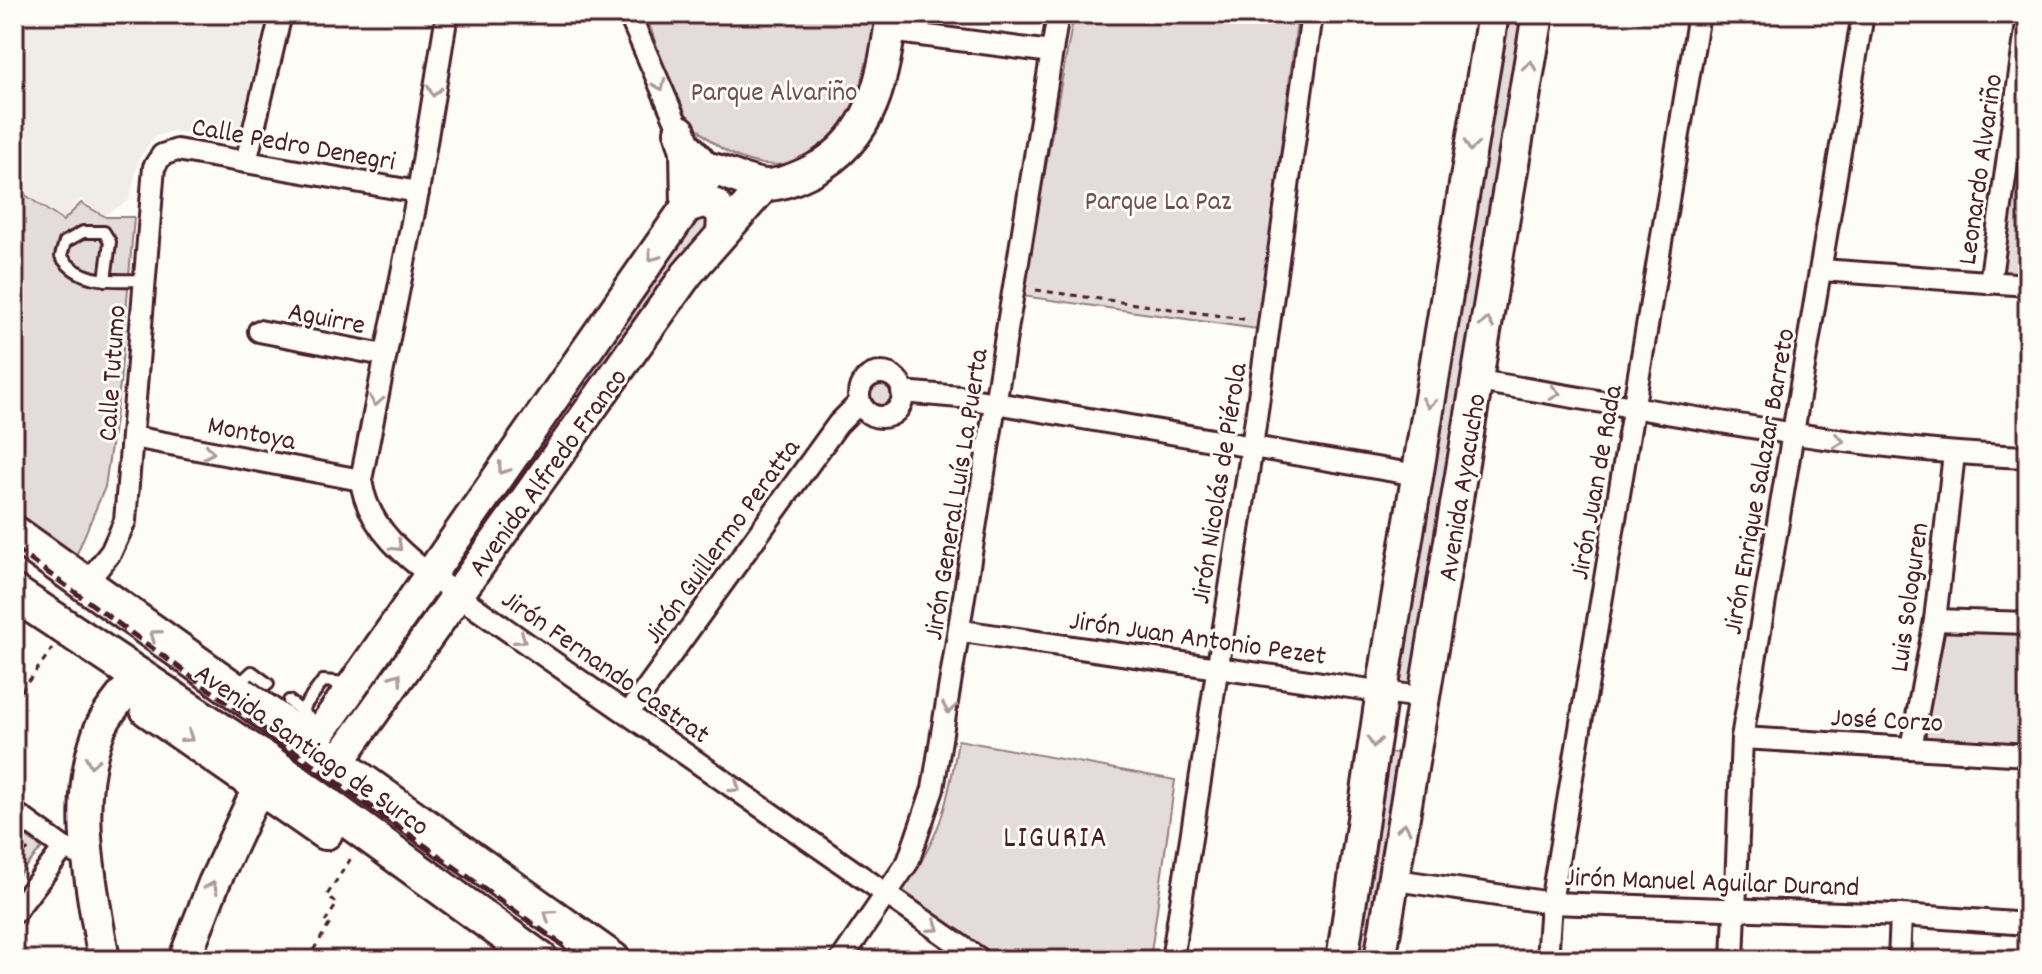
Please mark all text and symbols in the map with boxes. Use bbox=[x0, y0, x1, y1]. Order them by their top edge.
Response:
one-way arrow bbox=[1520, 60, 1537, 73]
street label: Leonardo Alvariño bbox=[1950, 72, 2016, 268]
park label: Parque Alvariño bbox=[690, 75, 858, 115]
one-way arrow bbox=[651, 77, 667, 92]
one-way arrow bbox=[426, 84, 443, 98]
street label: Calle Pedro Denegri bbox=[188, 109, 398, 185]
one-way arrow bbox=[1463, 139, 1480, 153]
park label: Parque La Paz bbox=[1085, 184, 1232, 224]
one-way arrow bbox=[648, 248, 662, 262]
street label: Aguirre bbox=[284, 294, 368, 348]
street label: Calle Tutumo bbox=[90, 304, 140, 443]
one-way arrow bbox=[1478, 316, 1495, 330]
street label: Jirón Enrique Salazar Barreto bbox=[1715, 326, 1809, 638]
street label: Jirón General Luís La Puerta bbox=[916, 345, 1002, 643]
street label: Jirón Nicolás de Piérola bbox=[1183, 360, 1261, 607]
street label: Avenida Alfredo Franco bbox=[461, 361, 639, 586]
street label: Jirón Juan de Rada bbox=[1562, 381, 1636, 583]
one-way arrow bbox=[1548, 384, 1562, 401]
street label: Avenida Ayacucho bbox=[1430, 391, 1500, 585]
one-way arrow bbox=[368, 395, 385, 408]
one-way arrow bbox=[1421, 396, 1438, 410]
street label: Montoya bbox=[204, 408, 299, 464]
street label: Jirón Guillermo Peratta bbox=[636, 431, 813, 654]
one-way arrow bbox=[1832, 432, 1846, 449]
one-way arrow bbox=[202, 442, 216, 459]
one-way arrow bbox=[498, 460, 513, 474]
street label: Luis Sologuren bbox=[1882, 520, 1942, 675]
one-way arrow bbox=[388, 537, 402, 551]
street label: Jirón Fernando Castrat bbox=[492, 582, 717, 756]
street label: Jirón Juan Antonio Pezet bbox=[1067, 603, 1328, 679]
one-way arrow bbox=[512, 629, 526, 644]
one-way arrow bbox=[149, 630, 163, 645]
street label: Avenida Santiago de Surco bbox=[185, 656, 436, 848]
one-way arrow bbox=[387, 673, 402, 687]
street label: José Corzo bbox=[1829, 700, 1944, 746]
one-way arrow bbox=[941, 702, 958, 715]
one-way arrow bbox=[180, 727, 194, 742]
one-way arrow bbox=[1366, 736, 1383, 749]
one-way arrow bbox=[85, 755, 102, 769]
one-way arrow bbox=[726, 777, 741, 792]
district label: LIGURIA bbox=[1003, 819, 1109, 862]
one-way arrow bbox=[1395, 821, 1412, 835]
street label: Jirón Manuel Aguilar Durand bbox=[1564, 860, 1860, 910]
one-way arrow bbox=[202, 881, 218, 895]
one-way arrow bbox=[544, 910, 558, 925]
one-way arrow bbox=[925, 917, 939, 932]

